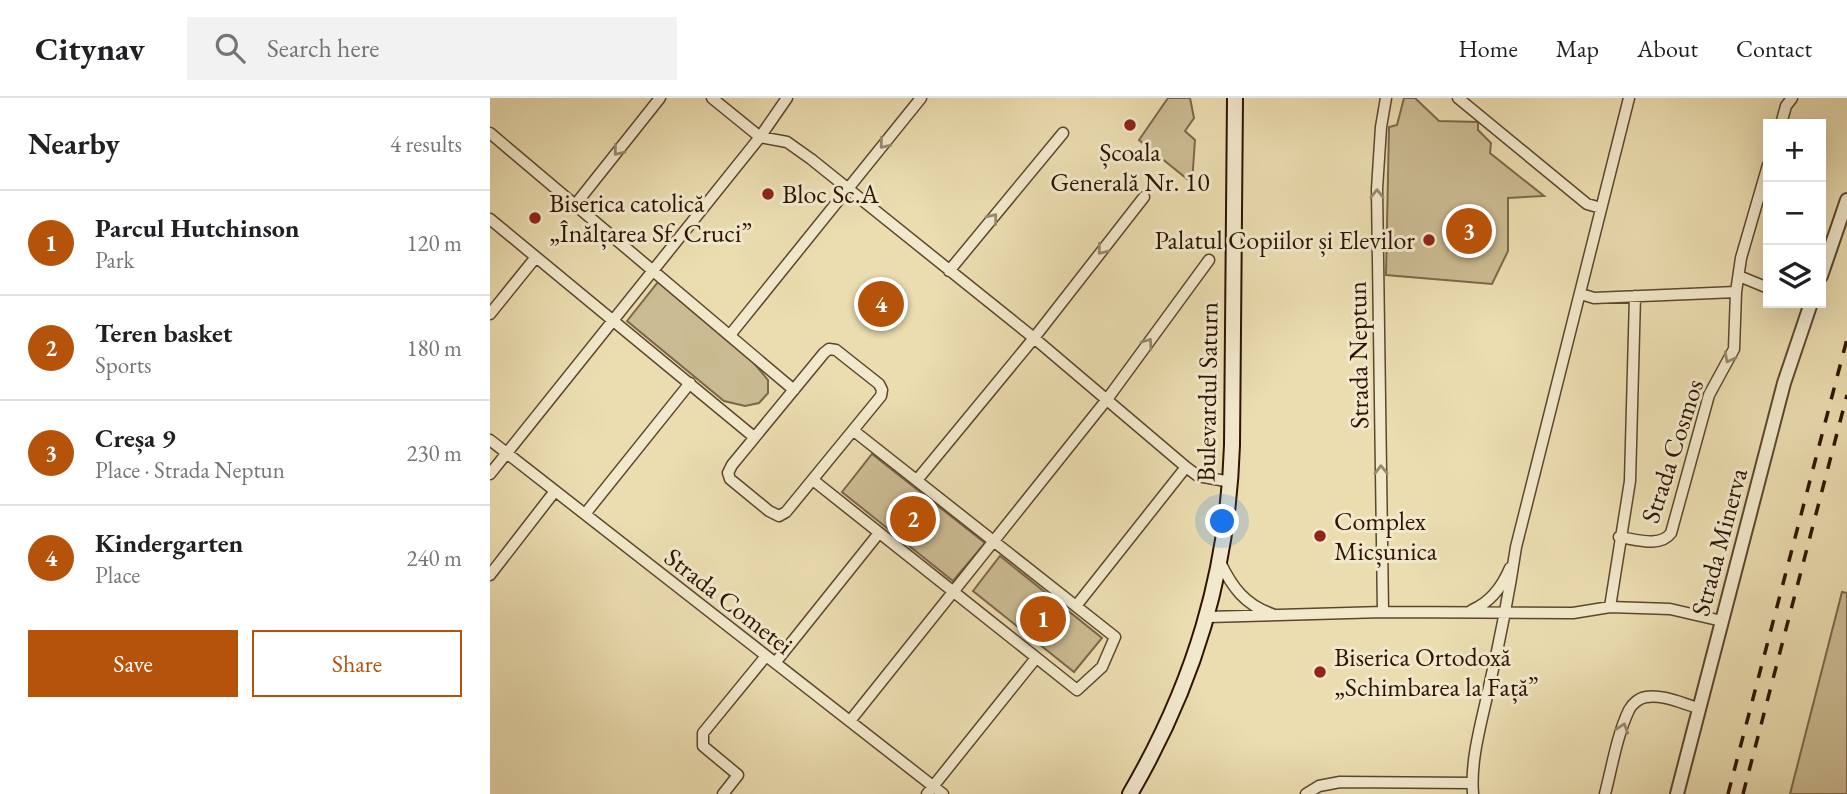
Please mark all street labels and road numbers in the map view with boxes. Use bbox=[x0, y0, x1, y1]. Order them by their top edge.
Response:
street label: Strada Neptun bbox=[1340, 281, 1376, 429]
street label: Bulevardul Saturn bbox=[1188, 301, 1226, 483]
street label: Strada Cosmos bbox=[1633, 375, 1711, 527]
street label: Strada Minerva bbox=[1683, 464, 1755, 620]
street label: Strada Cometei bbox=[658, 540, 800, 662]

